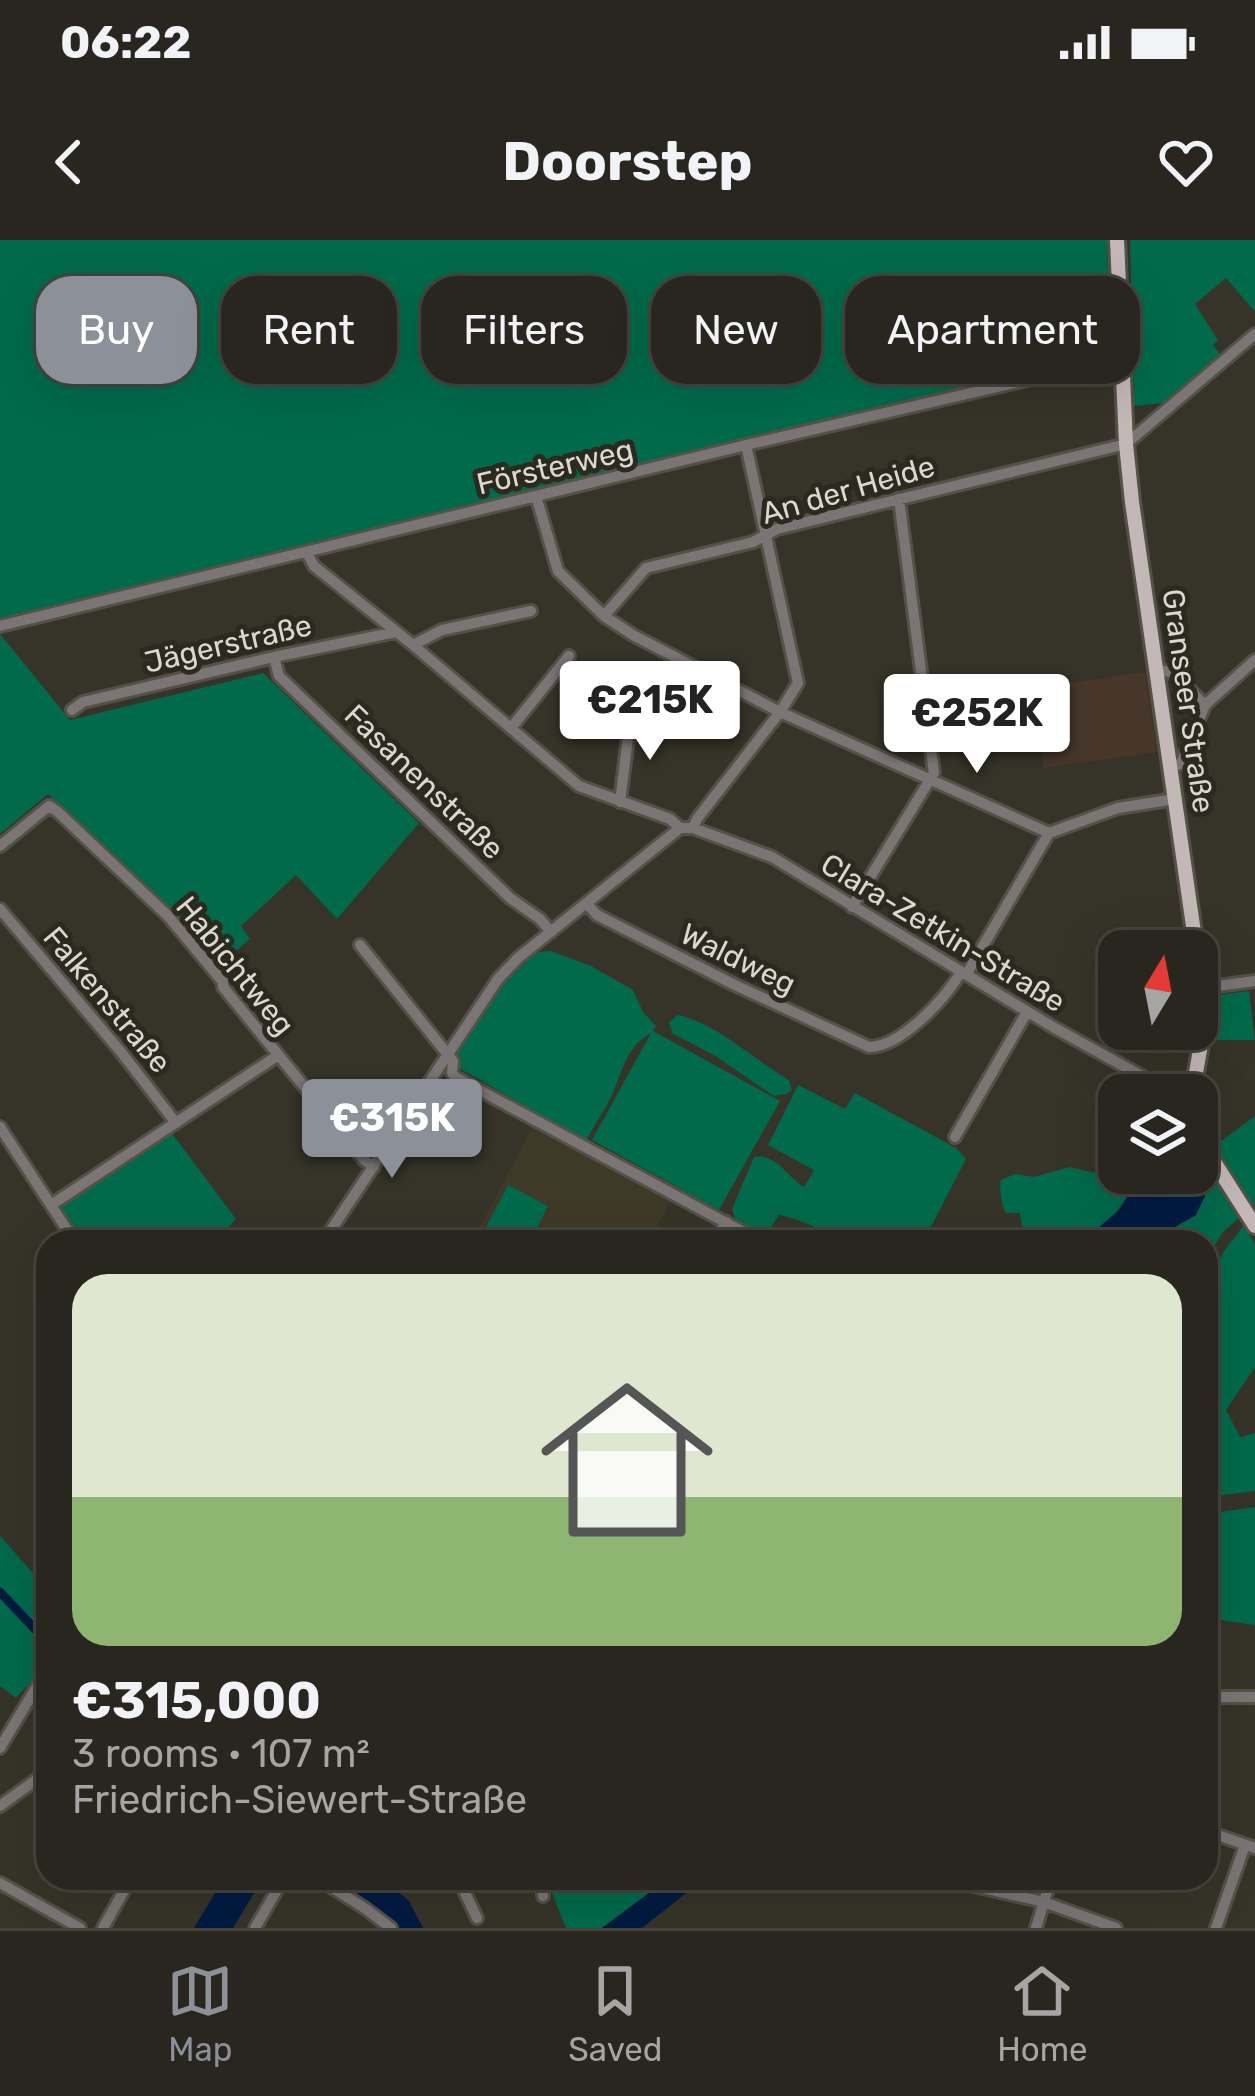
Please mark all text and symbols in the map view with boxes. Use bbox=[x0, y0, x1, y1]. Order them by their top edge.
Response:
text: 06:22 bbox=[60, 16, 192, 69]
icon: back bbox=[36, 129, 102, 195]
icon: heart bbox=[1153, 129, 1219, 195]
text: Doorstep bbox=[502, 130, 753, 194]
chip: Buy bbox=[36, 276, 197, 384]
chip: Rent bbox=[221, 276, 397, 384]
chip: Filters bbox=[421, 276, 627, 384]
chip: New bbox=[651, 276, 821, 384]
chip: Apartment bbox=[845, 276, 1140, 384]
street label: Försterweg bbox=[473, 432, 637, 502]
street label: An der Heide bbox=[757, 448, 939, 532]
street label: Granseer Straße bbox=[1154, 587, 1222, 815]
street label: Jägerstraße bbox=[141, 607, 315, 681]
pin: €215K bbox=[566, 661, 734, 763]
pin: €252K bbox=[893, 674, 1061, 776]
text: €215K bbox=[587, 677, 713, 723]
text: €252K bbox=[911, 690, 1043, 736]
street label: Fasanenstraße bbox=[337, 697, 511, 867]
street label: Clara-Zetkin-Straße bbox=[814, 846, 1072, 1020]
street label: Habichtweg bbox=[168, 889, 302, 1043]
street label: Waldweg bbox=[675, 916, 801, 1002]
street label: Falkenstraße bbox=[36, 920, 178, 1080]
north arrow bbox=[1098, 930, 1218, 1050]
map controls bbox=[1098, 930, 1218, 1194]
button: layers bbox=[1098, 1074, 1218, 1194]
pin: €315K bbox=[308, 1079, 476, 1181]
text: €315K bbox=[329, 1095, 455, 1141]
icon: home bbox=[519, 1352, 735, 1568]
text: €315,000 bbox=[72, 1670, 321, 1731]
text: 3 rooms · 107 m² bbox=[72, 1731, 370, 1777]
text: Friedrich-Siewert-Straße bbox=[72, 1777, 527, 1823]
tab: Map bbox=[167, 1958, 233, 2069]
tab: Saved bbox=[568, 1958, 662, 2069]
tab: Home bbox=[997, 1958, 1088, 2069]

